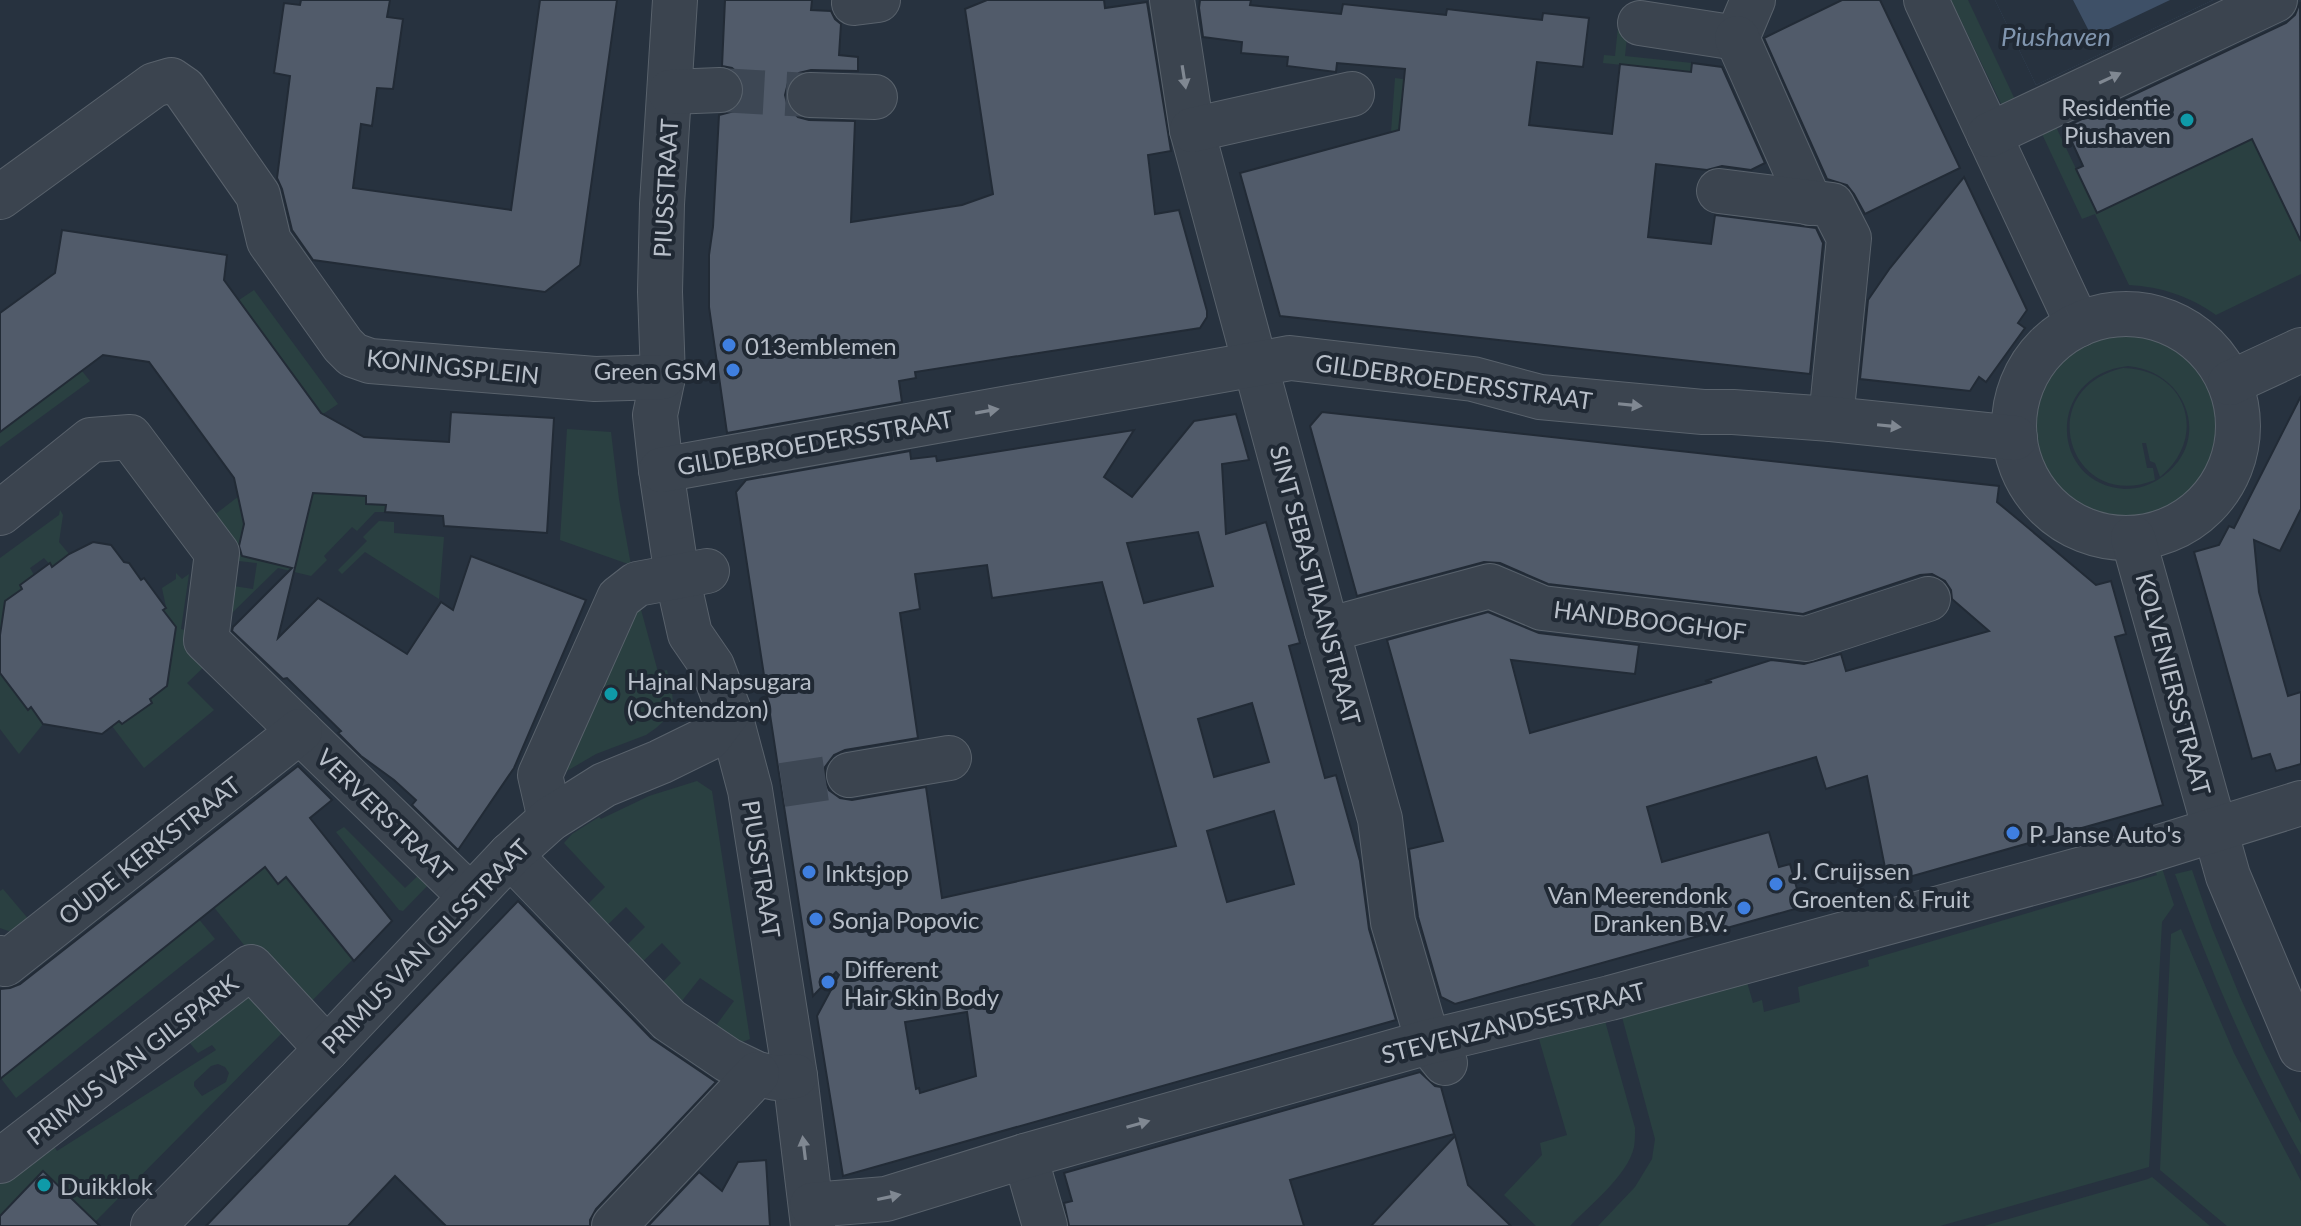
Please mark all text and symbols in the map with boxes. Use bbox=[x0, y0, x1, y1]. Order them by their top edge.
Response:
water label: Piushaven bbox=[2001, 20, 2111, 52]
one-way arrow bbox=[1178, 65, 1191, 90]
one-way arrow bbox=[2098, 71, 2122, 85]
place label: Residentie Piushaven bbox=[2061, 92, 2171, 149]
marker: Residentie Piushaven bbox=[2178, 111, 2196, 129]
street label: PIUSSTRAAT bbox=[647, 118, 683, 258]
place label: 013emblemen bbox=[745, 331, 897, 360]
marker: 013emblemen bbox=[720, 336, 738, 354]
street label: KONINGSPLEIN bbox=[365, 343, 541, 389]
street label: GILDEBROEDERSSTRAAT bbox=[1314, 347, 1594, 415]
place label: Green GSM bbox=[594, 356, 717, 385]
marker: Green GSM bbox=[724, 361, 742, 379]
one-way arrow bbox=[1618, 399, 1643, 412]
street label: GILDEBROEDERSSTRAAT bbox=[675, 403, 955, 481]
one-way arrow bbox=[975, 405, 1000, 417]
one-way arrow bbox=[1877, 419, 1902, 432]
street label: SINT SEBASTIAANSTRAAT bbox=[1265, 442, 1367, 728]
street label: KOLVENIERSSTRAAT bbox=[2130, 570, 2218, 798]
street label: HANDBOOGHOF bbox=[1552, 594, 1748, 646]
place label: Hajnal Napsugara (Ochtendzon) bbox=[627, 666, 812, 723]
marker: Hajnal Napsugara (Ochtendzon) bbox=[602, 685, 620, 703]
street label: VERVERSTRAAT bbox=[311, 742, 459, 886]
street label: OUDE KERKSTRAAT bbox=[52, 770, 246, 930]
street label: PIUSSTRAAT bbox=[737, 798, 787, 940]
place label: P. Janse Auto's bbox=[2029, 819, 2182, 848]
marker: P. Janse Auto's bbox=[2004, 824, 2022, 842]
street label: PRIMUS VAN GILSSTRAAT bbox=[315, 833, 535, 1059]
place label: J. Cruijssen Groenten & Fruit bbox=[1792, 856, 1970, 913]
place label: Inktsjop bbox=[825, 858, 909, 887]
marker: Inktsjop bbox=[800, 863, 818, 881]
marker: J. Cruijssen Groenten & Fruit bbox=[1767, 875, 1785, 893]
place label: Van Meerendonk Dranken B.V. bbox=[1548, 880, 1729, 937]
marker: Van Meerendonk Dranken B.V. bbox=[1735, 899, 1753, 917]
place label: Sonja Popovic bbox=[832, 905, 980, 934]
marker: Sonja Popovic bbox=[807, 910, 825, 928]
place label: Different Hair Skin Body bbox=[844, 954, 1000, 1011]
street label: PRIMUS VAN GILSPARK bbox=[21, 967, 243, 1150]
marker: Different Hair Skin Body bbox=[819, 973, 837, 991]
street label: STEVENZANDSESTRAAT bbox=[1378, 975, 1648, 1069]
one-way arrow bbox=[1127, 1117, 1151, 1130]
one-way arrow bbox=[798, 1136, 811, 1161]
place label: Duikklok bbox=[60, 1171, 154, 1200]
marker: Duikklok bbox=[35, 1176, 53, 1194]
one-way arrow bbox=[876, 1190, 901, 1203]

